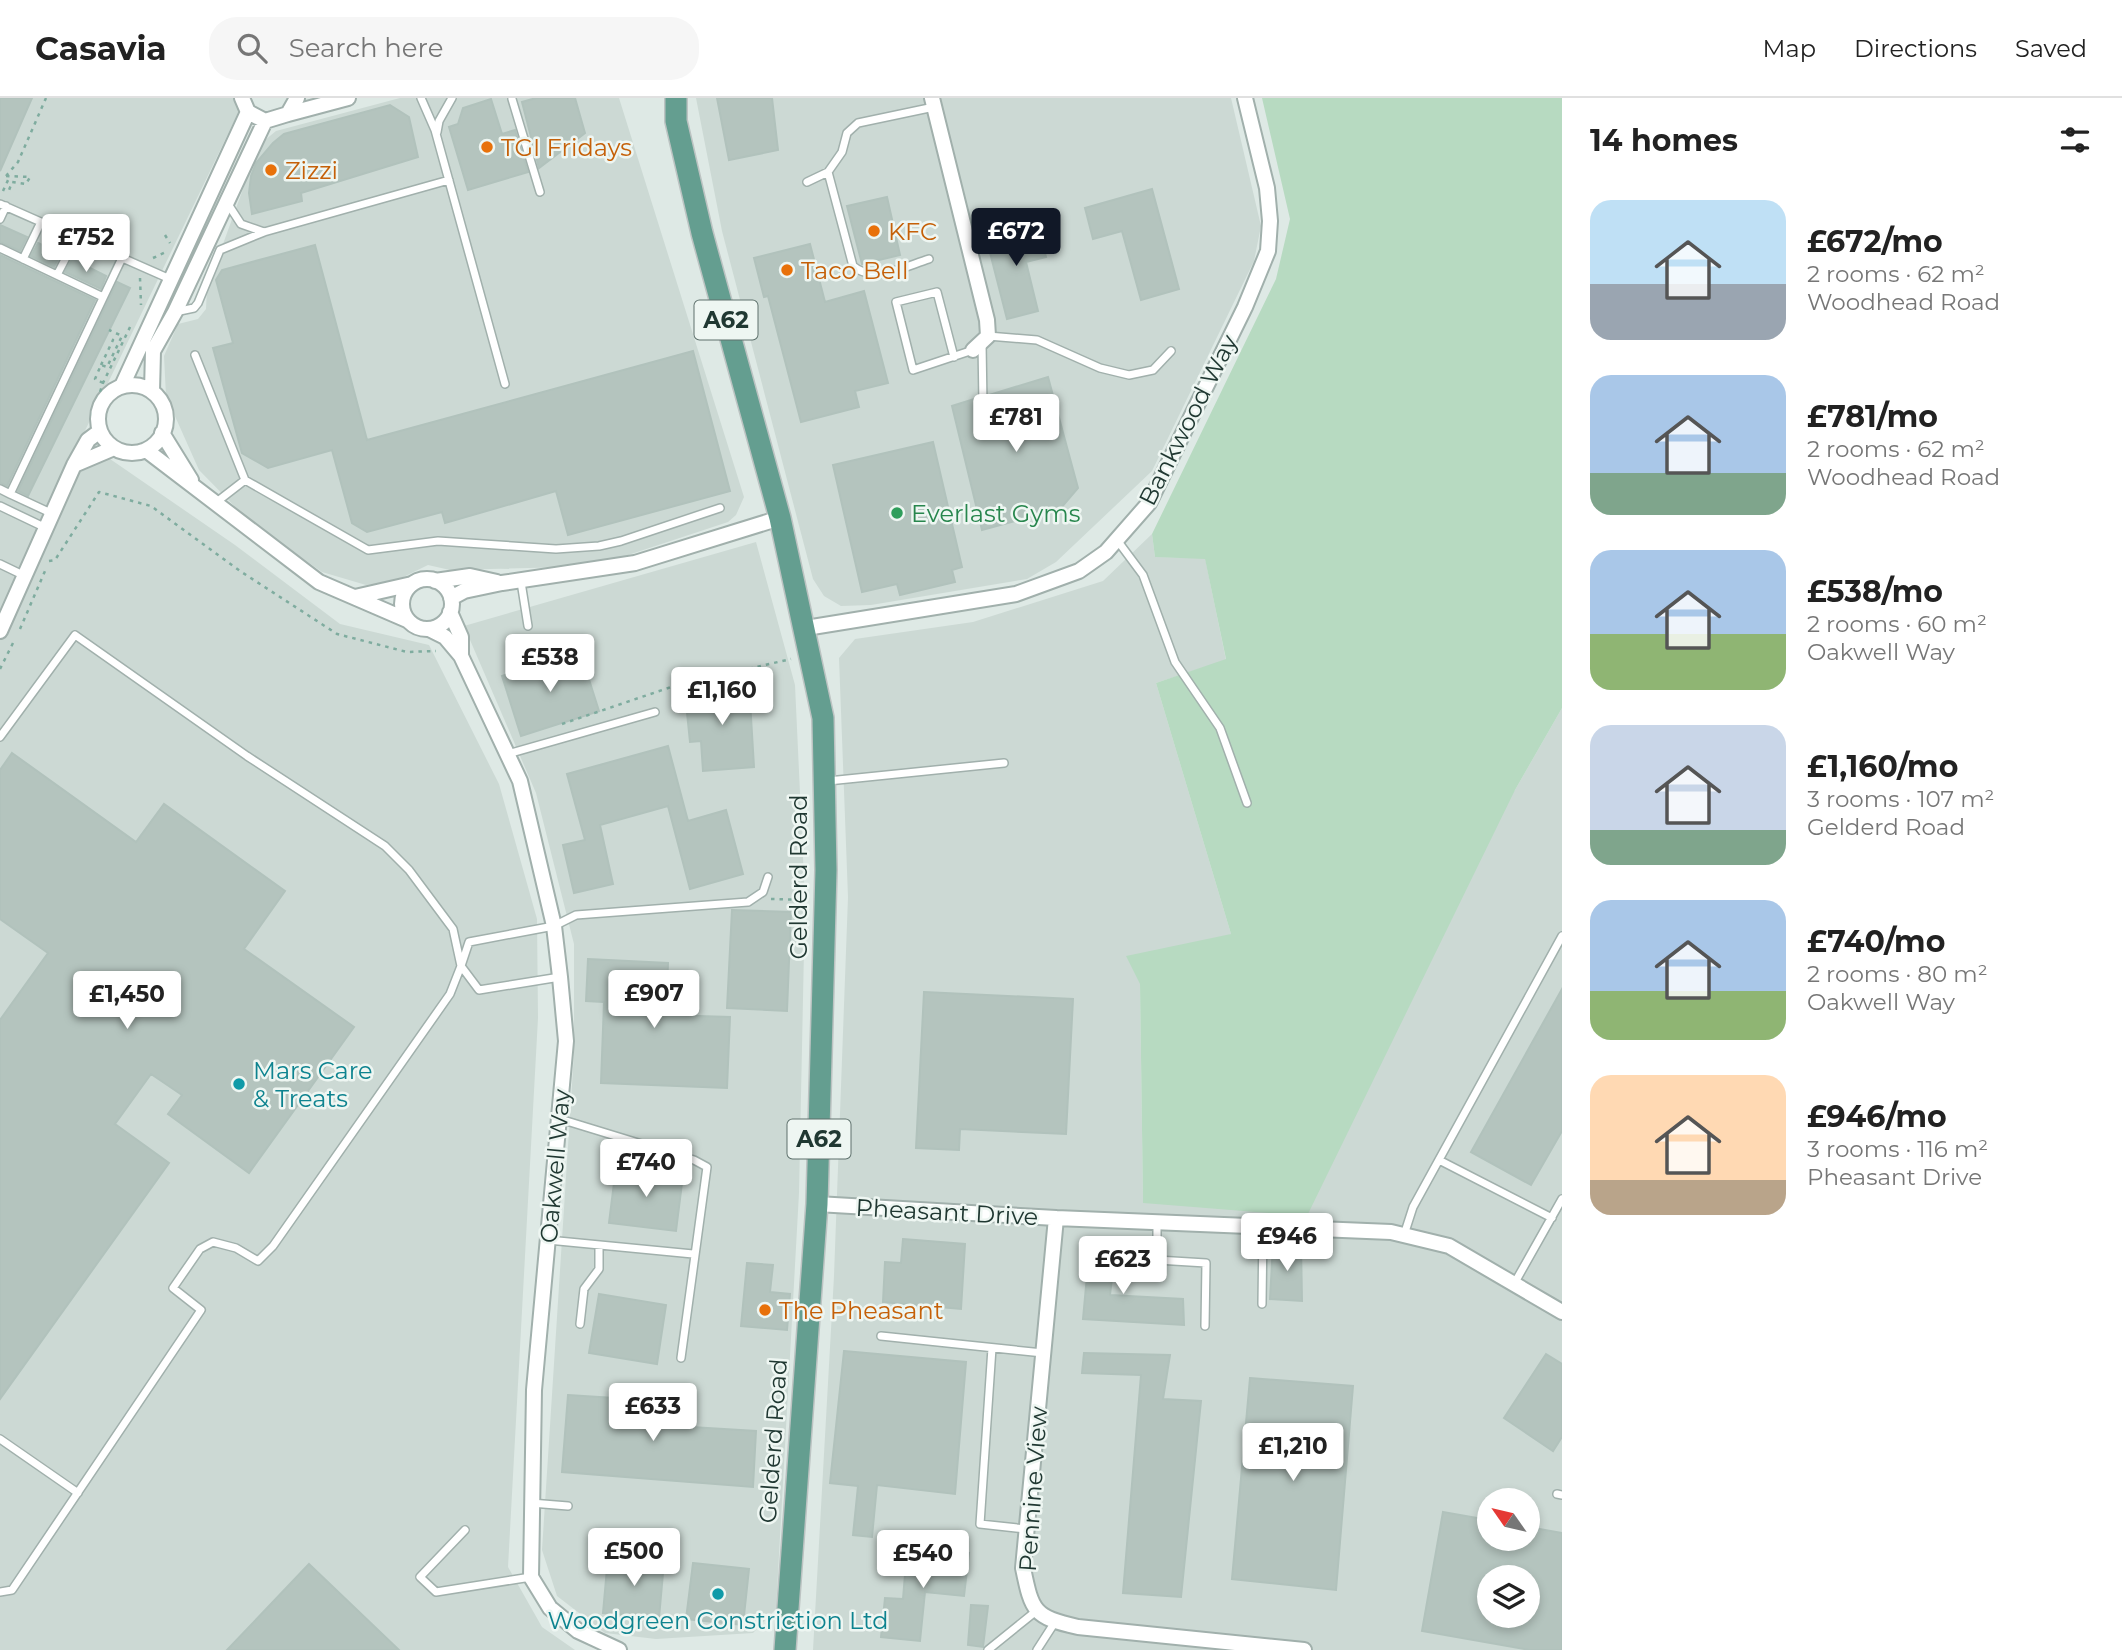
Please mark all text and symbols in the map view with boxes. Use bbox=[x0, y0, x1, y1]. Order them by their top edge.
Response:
search box bbox=[209, 17, 699, 80]
text: Casavia bbox=[35, 28, 167, 68]
icon: search bbox=[233, 29, 271, 67]
text: Search here bbox=[289, 32, 443, 64]
text: Map bbox=[1763, 34, 1816, 63]
text: Directions bbox=[1854, 34, 1977, 63]
text: Saved bbox=[2015, 34, 2087, 63]
icon: filters bbox=[2056, 121, 2094, 159]
text: 14 homes bbox=[1590, 122, 1738, 159]
place label: TGI Fridays bbox=[501, 133, 632, 162]
marker: TGI Fridays bbox=[479, 139, 495, 155]
place label: Zizzi bbox=[285, 156, 338, 185]
marker: Zizzi bbox=[263, 162, 279, 178]
pin: £672 bbox=[975, 208, 1057, 268]
pin: £752 bbox=[45, 214, 127, 274]
place label: KFC bbox=[888, 217, 937, 246]
text: £672 bbox=[988, 217, 1045, 245]
text: £752 bbox=[58, 223, 114, 251]
marker: KFC bbox=[866, 223, 882, 239]
text: £672/mo bbox=[1807, 223, 1943, 260]
icon: home bbox=[1646, 228, 1730, 312]
place label: Taco Bell bbox=[801, 256, 908, 285]
text: 2 rooms · 62 m² bbox=[1807, 260, 1985, 288]
marker: Taco Bell bbox=[779, 262, 795, 278]
text: Woodhead Road bbox=[1807, 288, 2000, 316]
road number: A62 bbox=[694, 300, 758, 340]
street label: Bankwood Way bbox=[1132, 330, 1244, 510]
pin: £781 bbox=[975, 394, 1057, 454]
text: £781/mo bbox=[1807, 398, 1938, 435]
text: £781 bbox=[989, 403, 1043, 431]
icon: home bbox=[1646, 403, 1730, 487]
text: 2 rooms · 62 m² bbox=[1807, 435, 1985, 463]
text: Woodhead Road bbox=[1807, 463, 2000, 491]
place label: Everlast Gyms bbox=[911, 499, 1080, 528]
marker: Everlast Gyms bbox=[889, 505, 905, 521]
text: £538/mo bbox=[1807, 573, 1943, 610]
icon: home bbox=[1646, 578, 1730, 662]
text: 2 rooms · 60 m² bbox=[1807, 610, 1987, 638]
pin: £538 bbox=[509, 634, 591, 694]
text: Oakwell Way bbox=[1807, 638, 1955, 666]
text: £538 bbox=[521, 643, 579, 671]
pin: £1,160 bbox=[665, 668, 779, 727]
text: £1,160 bbox=[687, 676, 757, 704]
text: £1,160/mo bbox=[1807, 748, 1958, 785]
icon: home bbox=[1646, 753, 1730, 837]
text: 3 rooms · 107 m² bbox=[1807, 785, 1994, 813]
street label: Gelderd Road bbox=[784, 795, 813, 959]
text: Gelderd Road bbox=[1807, 813, 1965, 841]
text: £740/mo bbox=[1807, 923, 1945, 960]
icon: home bbox=[1646, 928, 1730, 1012]
text: 2 rooms · 80 m² bbox=[1807, 960, 1988, 988]
pin: £907 bbox=[613, 970, 695, 1030]
pin: £1,450 bbox=[70, 972, 184, 1031]
text: £907 bbox=[624, 979, 684, 1007]
text: £1,450 bbox=[89, 980, 165, 1008]
text: Oakwell Way bbox=[1807, 988, 1955, 1016]
place label: Mars Care & Treats bbox=[253, 1056, 372, 1113]
marker: Mars Care & Treats bbox=[231, 1076, 247, 1092]
street label: Oakwell Way bbox=[534, 1088, 576, 1244]
text: £946/mo bbox=[1807, 1098, 1947, 1135]
icon: home bbox=[1646, 1103, 1730, 1187]
road number: A62 bbox=[788, 1120, 850, 1158]
text: 3 rooms · 116 m² bbox=[1807, 1135, 1988, 1163]
pin: £740 bbox=[605, 1140, 687, 1199]
text: £740 bbox=[616, 1148, 676, 1176]
text: Pheasant Drive bbox=[1807, 1163, 1982, 1191]
street label: Pheasant Drive bbox=[855, 1193, 1039, 1231]
pin: £946 bbox=[1246, 1214, 1328, 1273]
text: £946 bbox=[1257, 1222, 1317, 1250]
pin: £623 bbox=[1082, 1236, 1164, 1296]
text: £623 bbox=[1095, 1245, 1151, 1273]
place label: The Pheasant bbox=[779, 1296, 944, 1325]
marker: The Pheasant bbox=[757, 1302, 773, 1318]
street label: Gelderd Road bbox=[753, 1358, 793, 1524]
pin: £633 bbox=[612, 1384, 694, 1443]
text: £633 bbox=[625, 1392, 681, 1420]
street label: Pennine View bbox=[1013, 1405, 1053, 1573]
pin: £1,210 bbox=[1236, 1424, 1350, 1483]
text: £1,210 bbox=[1258, 1432, 1328, 1460]
north arrow bbox=[1477, 1488, 1540, 1550]
map controls bbox=[1477, 1488, 1540, 1628]
pin: £500 bbox=[593, 1528, 675, 1588]
pin: £540 bbox=[882, 1530, 964, 1590]
text: £500 bbox=[604, 1537, 664, 1565]
text: £540 bbox=[893, 1539, 953, 1567]
button: layers bbox=[1477, 1565, 1540, 1628]
marker: Woodgreen Constriction Ltd bbox=[710, 1586, 726, 1602]
place label: Woodgreen Constriction Ltd bbox=[547, 1606, 889, 1635]

